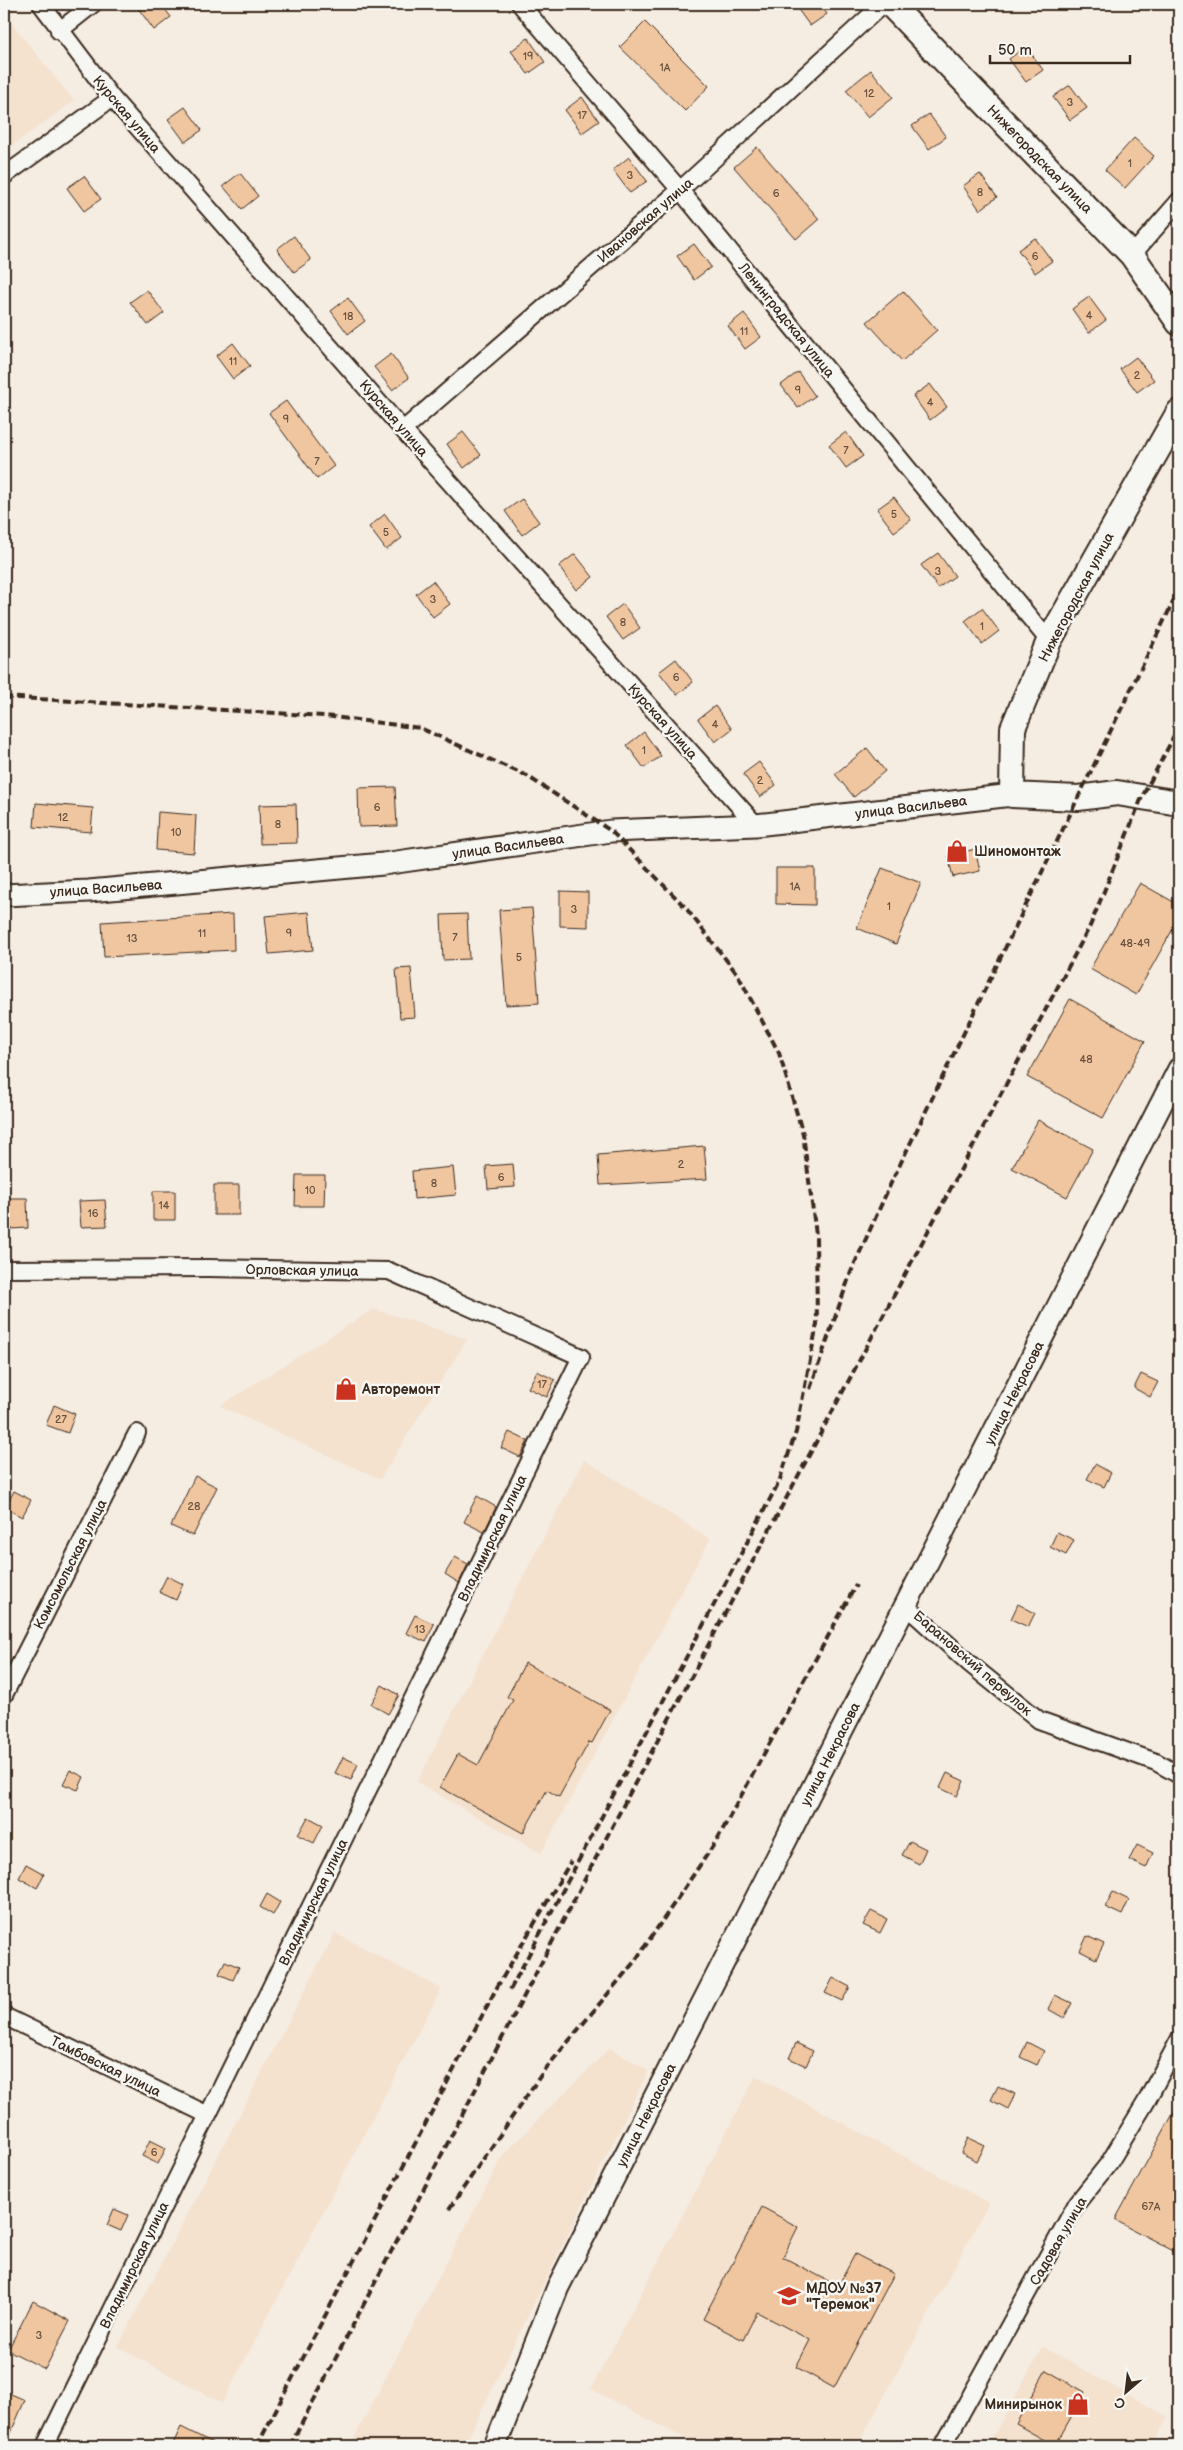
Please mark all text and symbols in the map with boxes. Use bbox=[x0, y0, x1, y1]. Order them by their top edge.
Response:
scale bar bbox=[990, 32, 1130, 64]
text: 50 m bbox=[998, 41, 1032, 60]
house number: 19 bbox=[523, 50, 533, 63]
house number: 1А bbox=[660, 61, 671, 74]
street label: Курская улица bbox=[89, 72, 164, 157]
house number: 12 bbox=[864, 87, 875, 100]
house number: 3 bbox=[1067, 96, 1074, 109]
street label: Нижегородская улица bbox=[983, 102, 1096, 218]
house number: 17 bbox=[577, 109, 587, 122]
house number: 1 bbox=[1128, 157, 1132, 170]
house number: 3 bbox=[627, 169, 634, 182]
street label: Ивановская улица bbox=[594, 174, 697, 267]
house number: 8 bbox=[977, 186, 983, 199]
house number: 6 bbox=[773, 187, 780, 200]
house number: 6 bbox=[1032, 250, 1039, 263]
street label: Ленинградская улица bbox=[734, 259, 839, 382]
house number: 4 bbox=[1086, 309, 1093, 322]
house number: 18 bbox=[343, 310, 353, 323]
house number: 11 bbox=[740, 325, 748, 338]
house number: 11 bbox=[229, 355, 237, 368]
house number: 2 bbox=[1134, 369, 1141, 382]
street label: Курская улица bbox=[356, 377, 432, 461]
house number: 9 bbox=[795, 384, 801, 397]
house number: 4 bbox=[927, 396, 934, 409]
house number: 9 bbox=[283, 413, 289, 426]
house number: 7 bbox=[843, 444, 849, 457]
house number: 7 bbox=[314, 455, 320, 468]
house number: 5 bbox=[891, 508, 897, 521]
house number: 5 bbox=[383, 526, 389, 539]
street label: Нижегородская улица bbox=[1035, 529, 1118, 665]
house number: 3 bbox=[935, 565, 942, 578]
house number: 3 bbox=[430, 593, 437, 606]
house number: 8 bbox=[620, 616, 626, 629]
house number: 1 bbox=[980, 620, 984, 633]
house number: 6 bbox=[673, 671, 680, 684]
street label: Курская улица bbox=[624, 680, 702, 763]
house number: 4 bbox=[712, 718, 719, 731]
house number: 1 bbox=[642, 744, 646, 757]
house number: 2 bbox=[757, 774, 764, 787]
street label: улица Васильева bbox=[854, 792, 969, 823]
house number: 6 bbox=[374, 801, 381, 814]
house number: 12 bbox=[58, 811, 69, 824]
house number: 8 bbox=[275, 818, 281, 831]
house number: 10 bbox=[171, 826, 182, 839]
street label: улица Васильева bbox=[451, 830, 566, 863]
shop icon: Шиномонтаж bbox=[944, 838, 970, 864]
place label: Шиномонтаж bbox=[974, 843, 1061, 860]
street label: улица Васильева bbox=[49, 876, 164, 901]
house number: 1А bbox=[790, 880, 801, 893]
house number: 1 bbox=[887, 900, 891, 913]
house number: 3 bbox=[571, 903, 578, 916]
house number: 11 bbox=[198, 927, 206, 940]
house number: 9 bbox=[286, 927, 292, 940]
house number: 7 bbox=[452, 931, 458, 944]
house number: 13 bbox=[126, 932, 138, 945]
house number: 48-49 bbox=[1120, 937, 1150, 950]
house number: 5 bbox=[516, 951, 522, 964]
house number: 48 bbox=[1079, 1053, 1093, 1066]
house number: 2 bbox=[678, 1158, 685, 1171]
house number: 6 bbox=[498, 1171, 505, 1184]
house number: 8 bbox=[431, 1177, 437, 1190]
house number: 10 bbox=[305, 1184, 316, 1197]
house number: 14 bbox=[159, 1199, 170, 1212]
house number: 16 bbox=[88, 1207, 99, 1220]
street label: Орловская улица bbox=[245, 1261, 359, 1280]
street label: улица Некрасова bbox=[981, 1338, 1048, 1448]
shop icon: Авторемонт bbox=[333, 1376, 359, 1402]
house number: 17 bbox=[537, 1378, 547, 1391]
place label: Авторемонт bbox=[361, 1381, 441, 1398]
house number: 27 bbox=[55, 1413, 68, 1426]
street label: Владимирская улица bbox=[454, 1471, 531, 1604]
street label: Комсомольская улица bbox=[30, 1496, 111, 1632]
house number: 28 bbox=[188, 1500, 200, 1513]
street label: Барановский переулок bbox=[910, 1607, 1036, 1720]
house number: 13 bbox=[414, 1623, 426, 1636]
street label: улица Некрасова bbox=[797, 1699, 864, 1809]
street label: Владимирская улица bbox=[275, 1835, 352, 1968]
street label: Тамбовская улица bbox=[48, 2032, 164, 2101]
street label: улица Некрасова bbox=[613, 2060, 680, 2170]
house number: 6 bbox=[151, 2146, 158, 2159]
street label: Садовая улица bbox=[1026, 2193, 1091, 2289]
street label: Владимирская улица bbox=[96, 2198, 173, 2331]
house number: 67А bbox=[1142, 2200, 1161, 2213]
place label: МДОУ №37 "Теремок" bbox=[806, 2280, 882, 2313]
school or university icon: МДОУ №37 "Теремок" bbox=[776, 2283, 802, 2309]
house number: 3 bbox=[36, 2329, 43, 2342]
north arrow bbox=[1100, 2368, 1150, 2418]
shop icon: Минирынок bbox=[1065, 2391, 1091, 2417]
text: С bbox=[1112, 2393, 1128, 2413]
place label: Минирынок bbox=[984, 2396, 1062, 2413]

